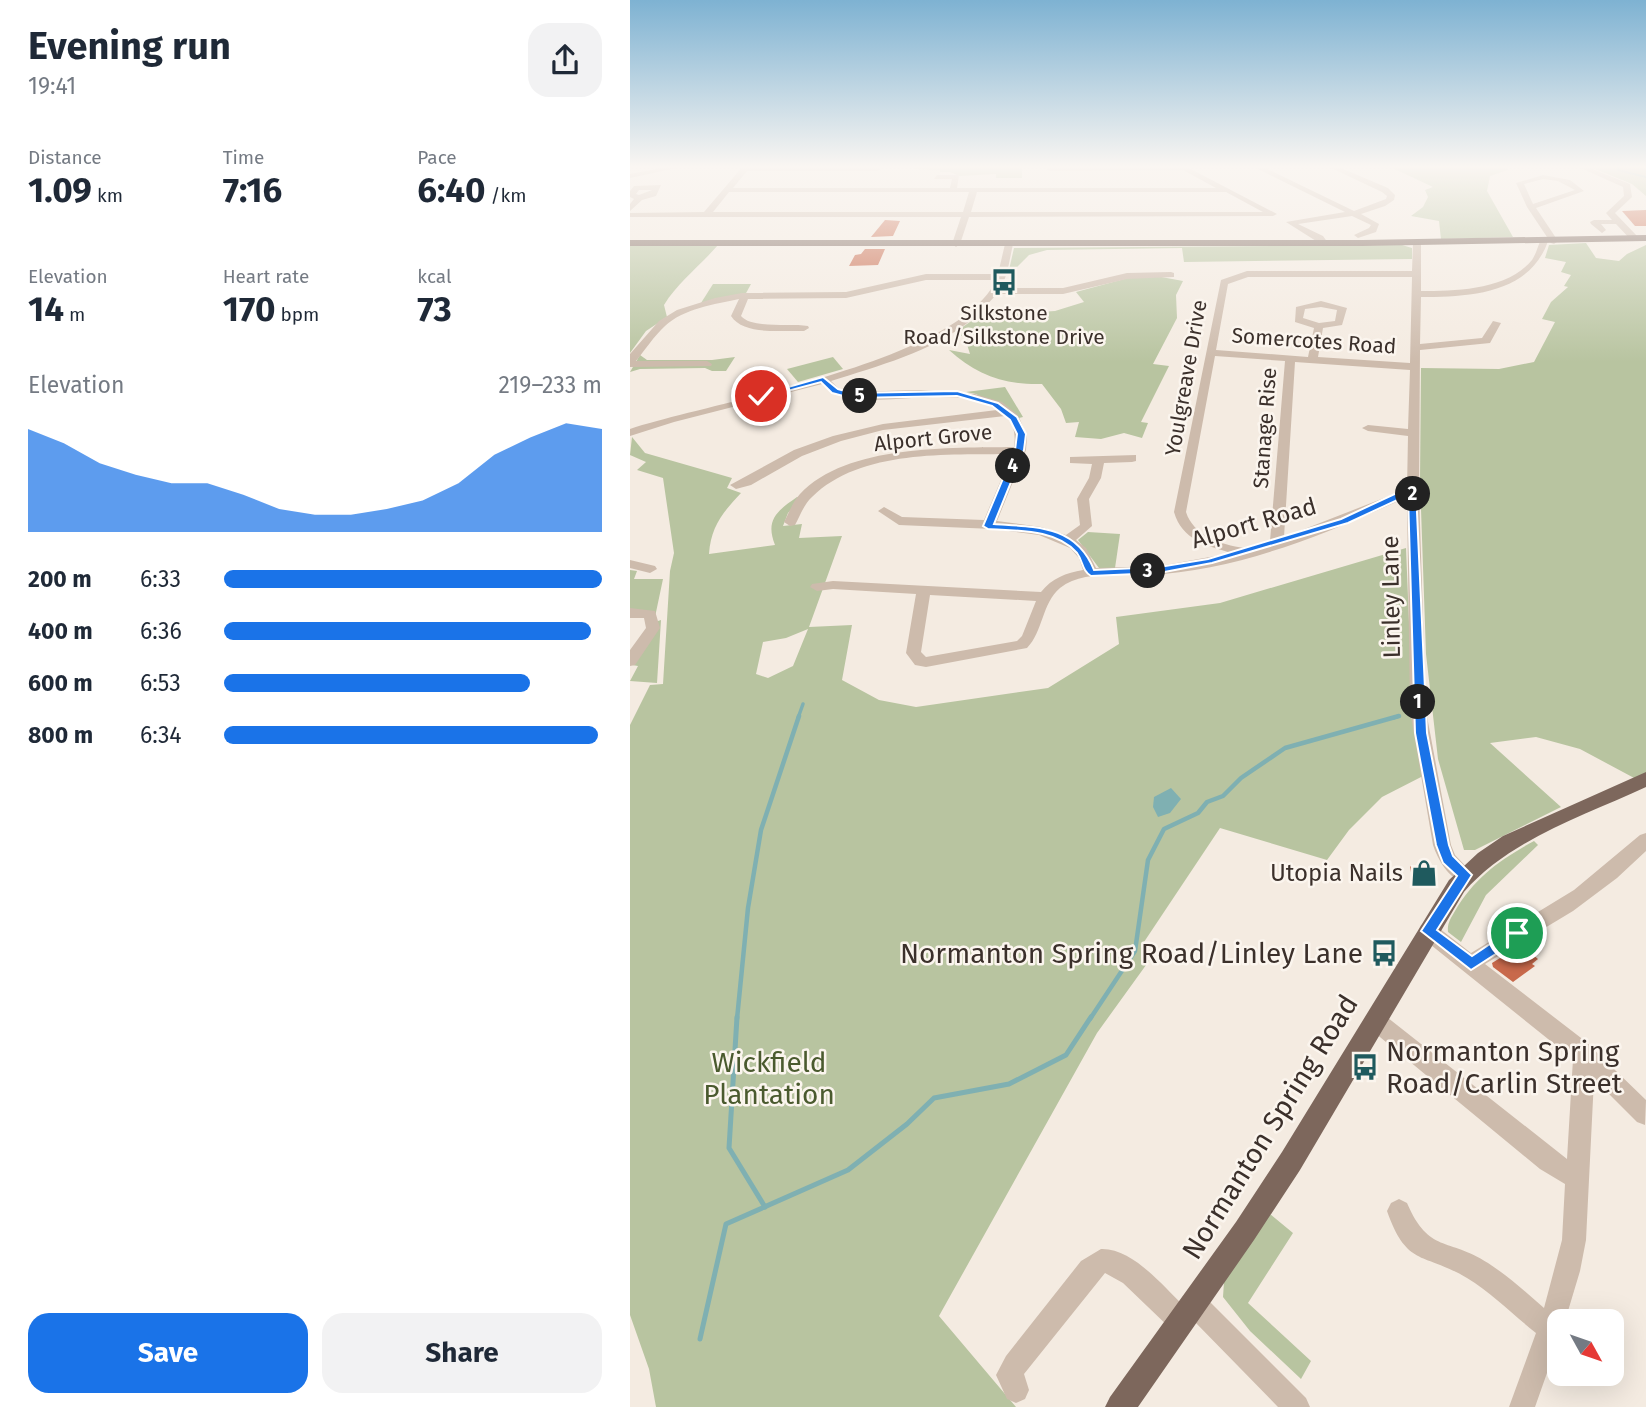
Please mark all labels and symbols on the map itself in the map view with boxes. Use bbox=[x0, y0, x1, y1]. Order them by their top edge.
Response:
bus stop icon: Silkstone Road/Silkstone Drive bbox=[989, 267, 1019, 297]
street label: Youlgreave Drive bbox=[1159, 298, 1213, 458]
place label: Silkstone Road/Silkstone Drive bbox=[903, 300, 1105, 350]
street label: Somercotes Road bbox=[1231, 322, 1397, 360]
pin bbox=[731, 366, 791, 426]
street label: Stanage Rise bbox=[1248, 367, 1282, 489]
pin: 5 bbox=[842, 378, 877, 414]
street label: Alport Grove bbox=[873, 419, 993, 457]
pin: 4 bbox=[996, 448, 1030, 484]
pin: 2 bbox=[1396, 476, 1430, 512]
street label: Alport Road bbox=[1188, 492, 1320, 554]
street label: Linley Lane bbox=[1376, 535, 1406, 659]
pin: 3 bbox=[1130, 554, 1166, 588]
pin: 1 bbox=[1400, 684, 1436, 720]
shop icon: Utopia Nails bbox=[1409, 858, 1439, 888]
place label: Utopia Nails bbox=[1270, 859, 1403, 887]
pin bbox=[1487, 903, 1547, 963]
place label: Normanton Spring Road/Linley Lane bbox=[900, 937, 1363, 970]
bus stop icon: Normanton Spring Road/Linley Lane bbox=[1369, 938, 1399, 968]
street label: Normanton Spring Road bbox=[1175, 989, 1365, 1265]
place label: Normanton Spring Road/Carlin Street bbox=[1386, 1035, 1623, 1100]
park label: Wickfield Plantation bbox=[703, 1046, 835, 1111]
bus stop icon: Normanton Spring Road/Carlin Street bbox=[1350, 1052, 1380, 1082]
north arrow bbox=[1547, 1309, 1624, 1386]

